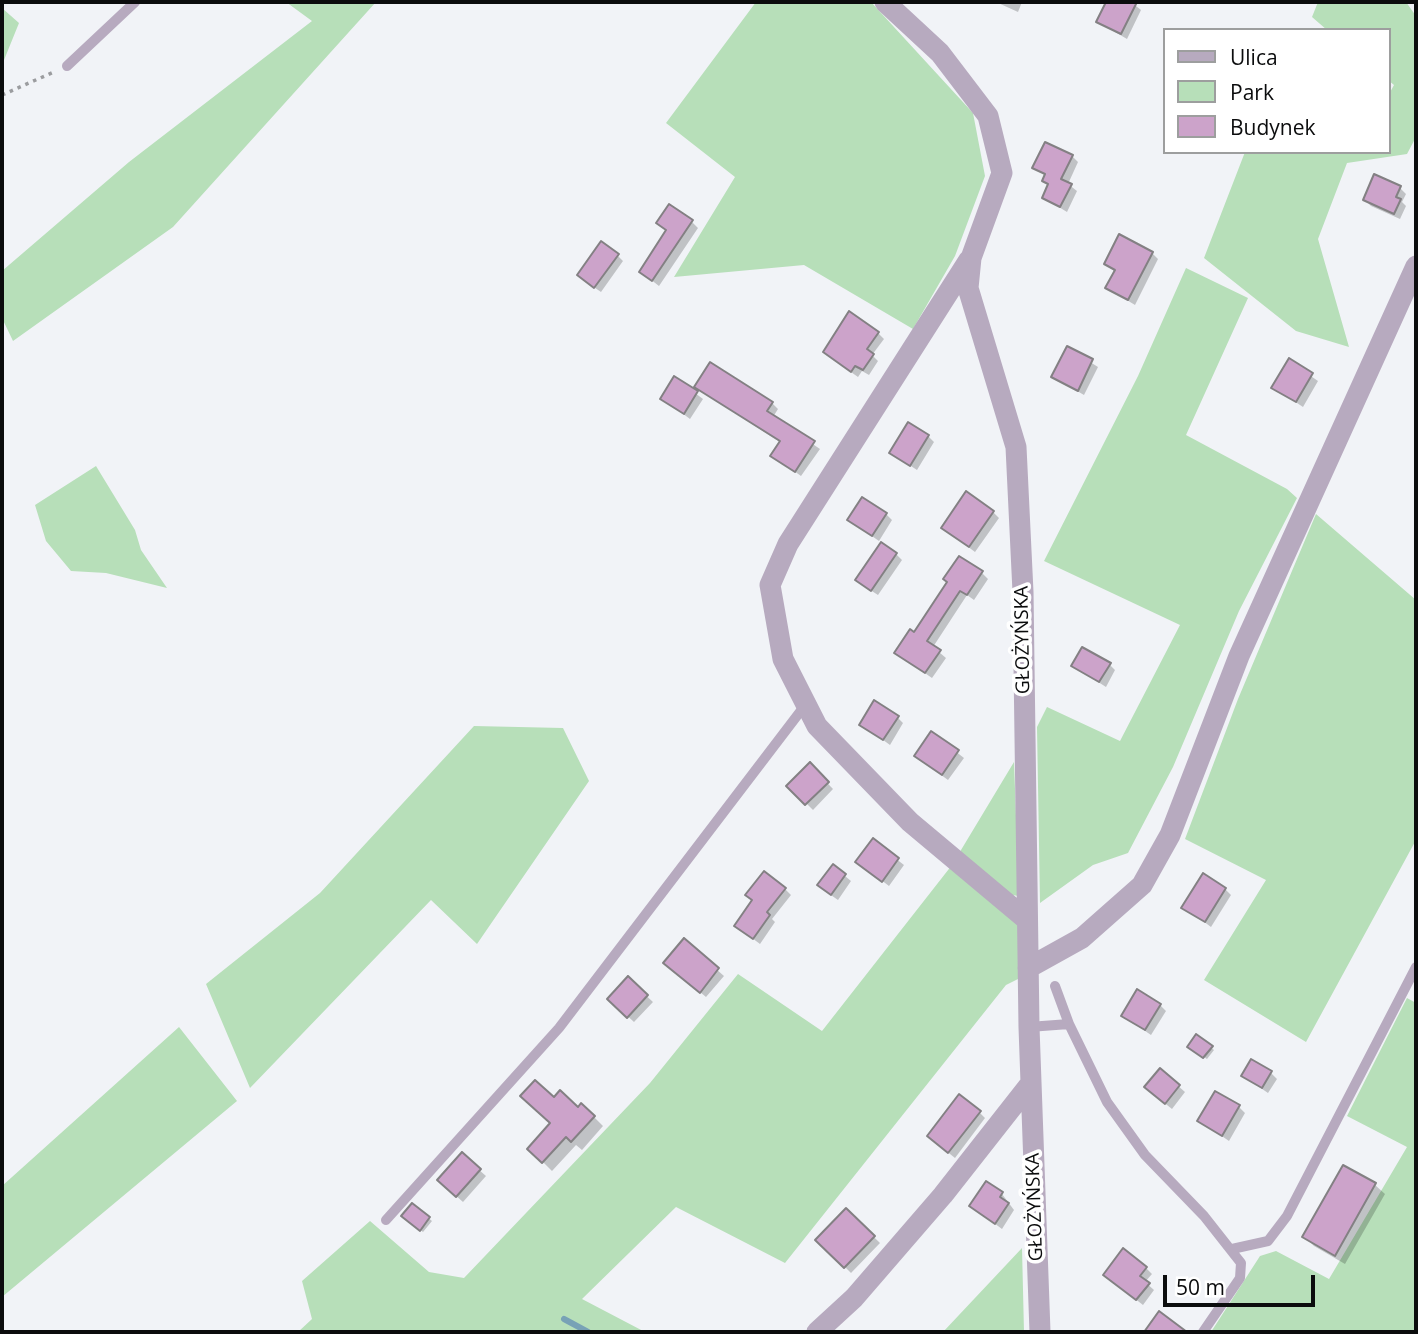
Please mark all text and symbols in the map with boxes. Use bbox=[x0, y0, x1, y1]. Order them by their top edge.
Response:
legend bbox=[1162, 28, 1390, 154]
text: Ulica bbox=[1230, 43, 1278, 71]
text: Park bbox=[1230, 78, 1274, 106]
text: Budynek bbox=[1230, 113, 1316, 141]
street label: GŁOŻYŃSKA bbox=[1011, 586, 1035, 694]
street label: GŁOŻYŃSKA bbox=[1022, 1152, 1048, 1262]
scale bar bbox=[1166, 1260, 1318, 1304]
text: 50 m bbox=[1176, 1273, 1225, 1301]

